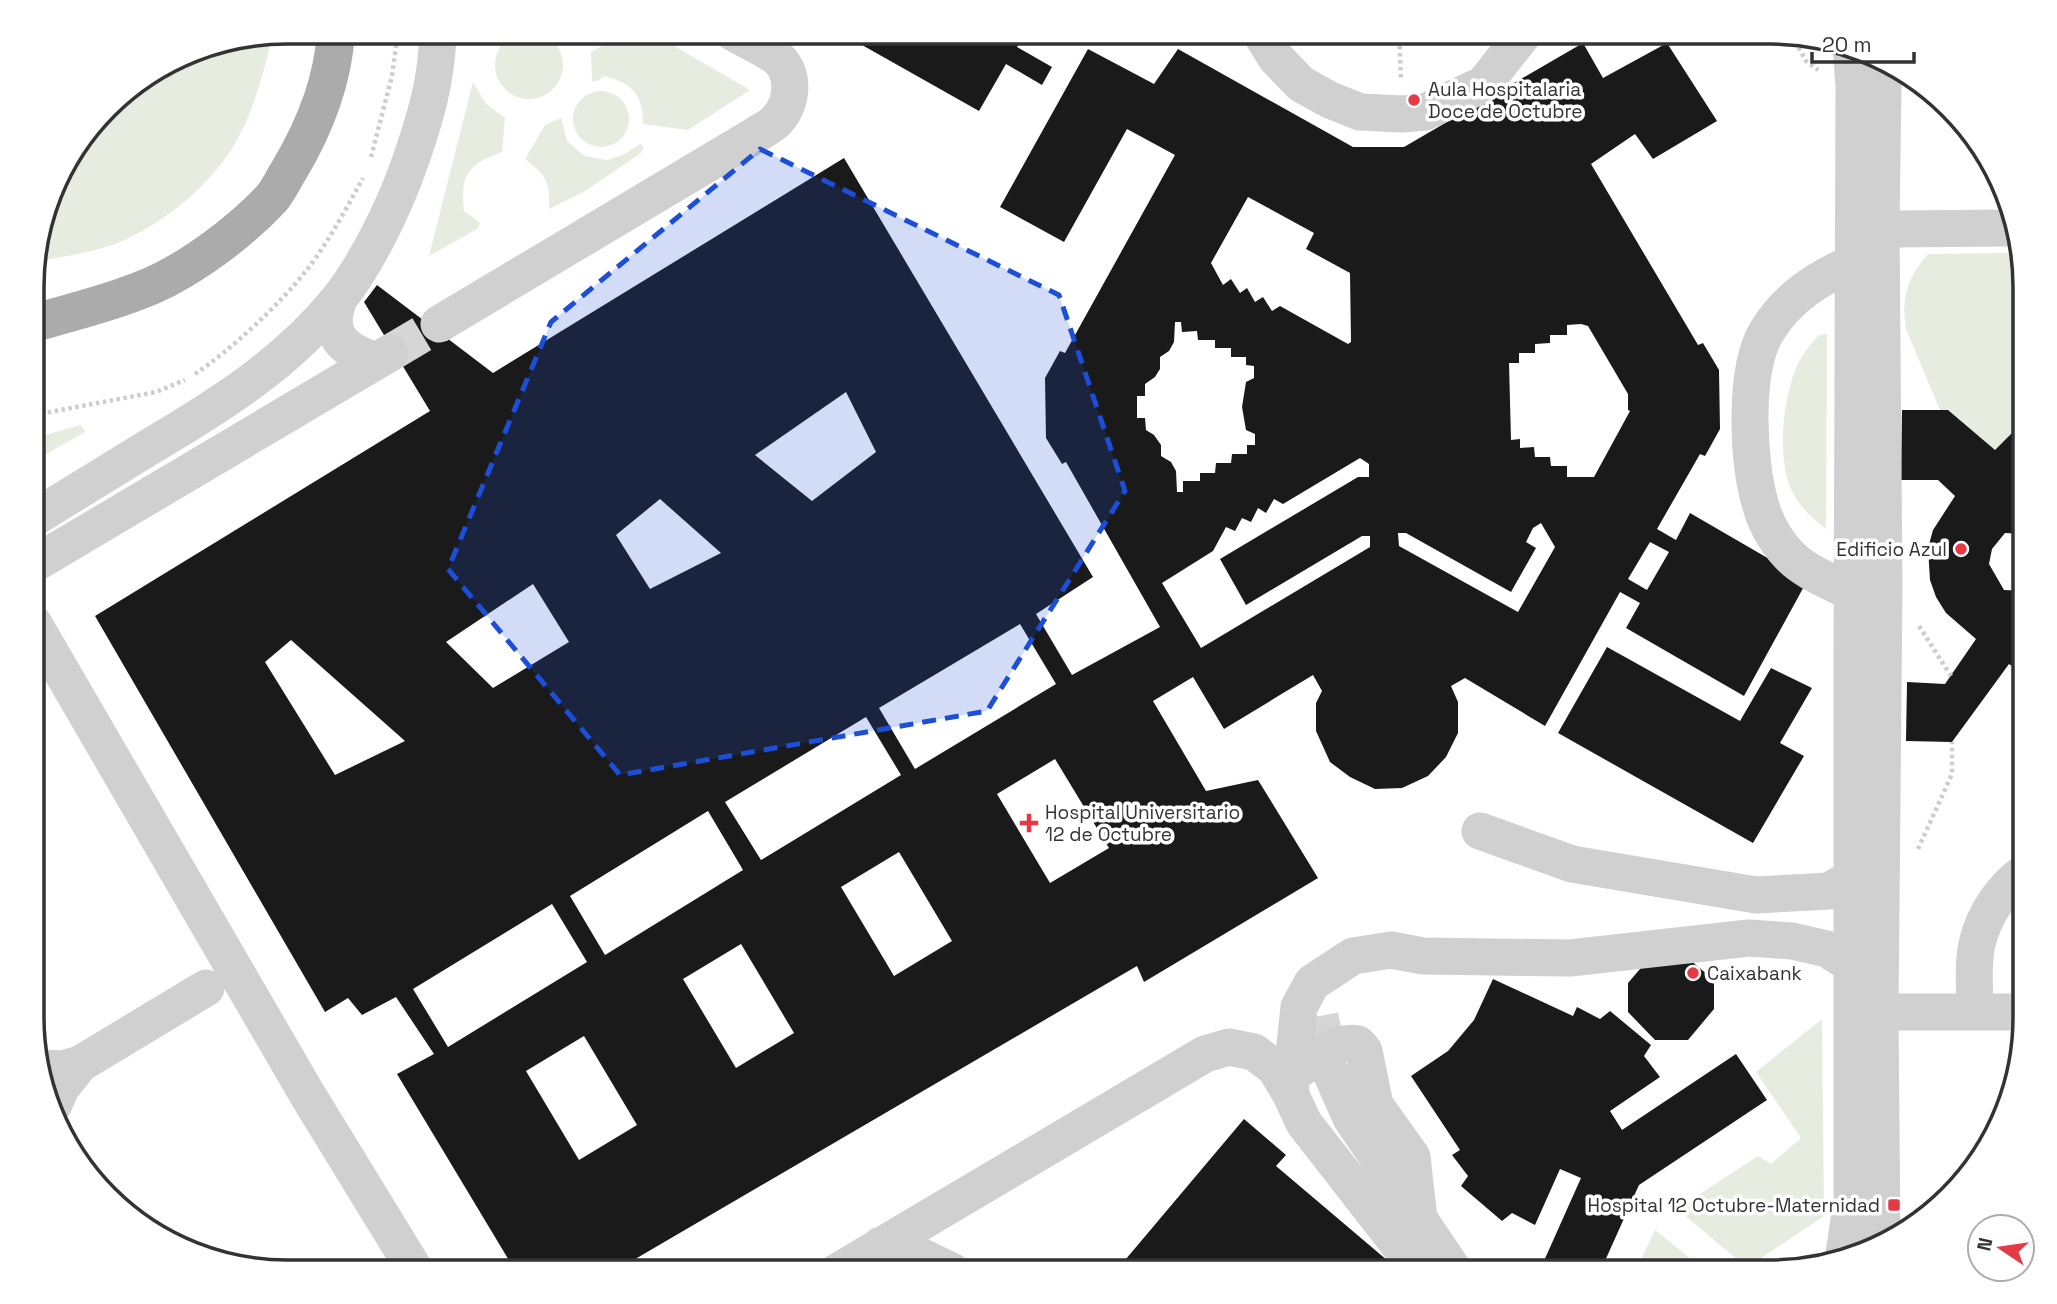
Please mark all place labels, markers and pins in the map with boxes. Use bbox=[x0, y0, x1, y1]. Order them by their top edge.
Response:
place label: Aula Hospitalaria Doce de Octubre bbox=[1428, 77, 1583, 124]
marker: Aula Hospitalaria Doce de Octubre bbox=[1406, 92, 1422, 108]
place label: Edificio Azul bbox=[1836, 537, 1947, 562]
marker: Edificio Azul bbox=[1953, 541, 1969, 557]
place label: Hospital Universitario 12 de Octubre bbox=[1045, 800, 1240, 847]
marker: Hospital Universitario 12 de Octubre bbox=[1019, 813, 1039, 833]
place label: Caixabank bbox=[1707, 961, 1802, 986]
marker: Caixabank bbox=[1685, 965, 1701, 981]
place label: Hospital 12 Octubre-Maternidad bbox=[1587, 1193, 1880, 1218]
marker: Hospital 12 Octubre-Maternidad bbox=[1886, 1197, 1902, 1213]

